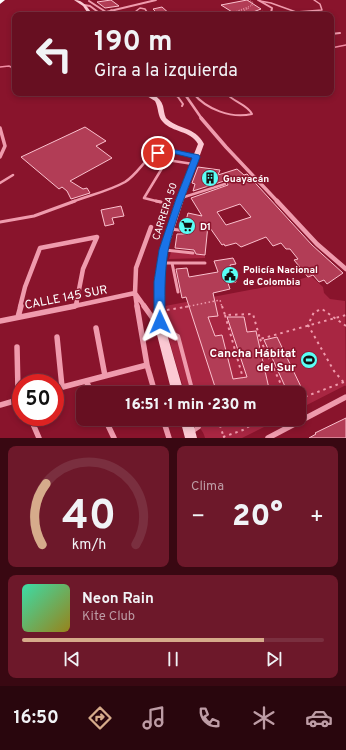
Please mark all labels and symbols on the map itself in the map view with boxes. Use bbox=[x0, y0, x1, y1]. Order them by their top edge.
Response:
pin bbox=[141, 136, 175, 170]
building icon: Guayacán bbox=[200, 168, 220, 188]
place label: Guayacán bbox=[223, 173, 269, 186]
street label: CARRERA 50 bbox=[150, 181, 181, 242]
supermarket icon: D1 bbox=[177, 216, 197, 236]
place label: D1 bbox=[200, 221, 211, 234]
place label: Policía Nacional de Colombia bbox=[243, 264, 318, 289]
public building icon: Policía Nacional de Colombia bbox=[220, 265, 240, 285]
street label: CALLE 145 SUR bbox=[23, 282, 109, 314]
position arrow bbox=[139, 301, 181, 343]
place label: Cancha Hábitat del Sur bbox=[210, 346, 296, 376]
sports icon: Cancha Hábitat del Sur bbox=[299, 350, 319, 370]
speed limit sign: 50 bbox=[12, 374, 64, 426]

